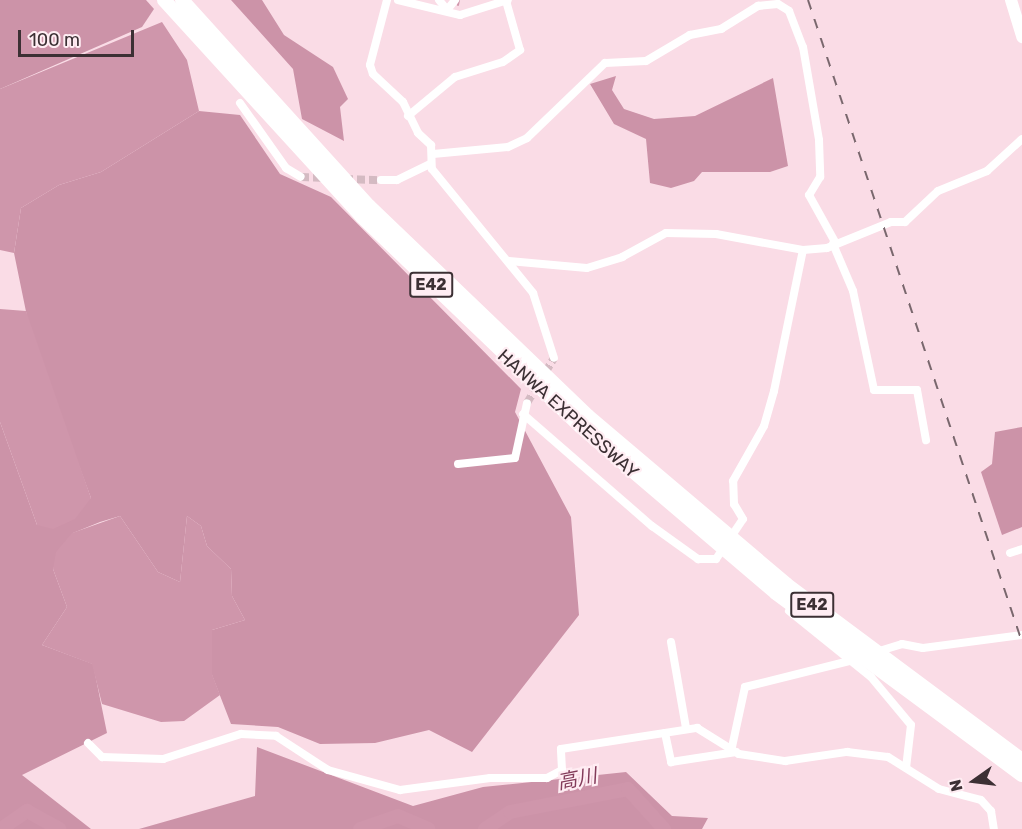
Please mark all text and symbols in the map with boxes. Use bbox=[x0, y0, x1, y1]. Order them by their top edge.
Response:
scale bar bbox=[21, 18, 136, 56]
text: 100 m bbox=[29, 29, 80, 51]
road number: E42 bbox=[408, 272, 454, 298]
street label: HANWA EXPRESSWAY bbox=[493, 345, 643, 483]
road number: E42 bbox=[790, 592, 834, 618]
north arrow bbox=[944, 751, 1004, 811]
water label: 高川 bbox=[555, 763, 599, 795]
text: N bbox=[945, 778, 967, 793]

